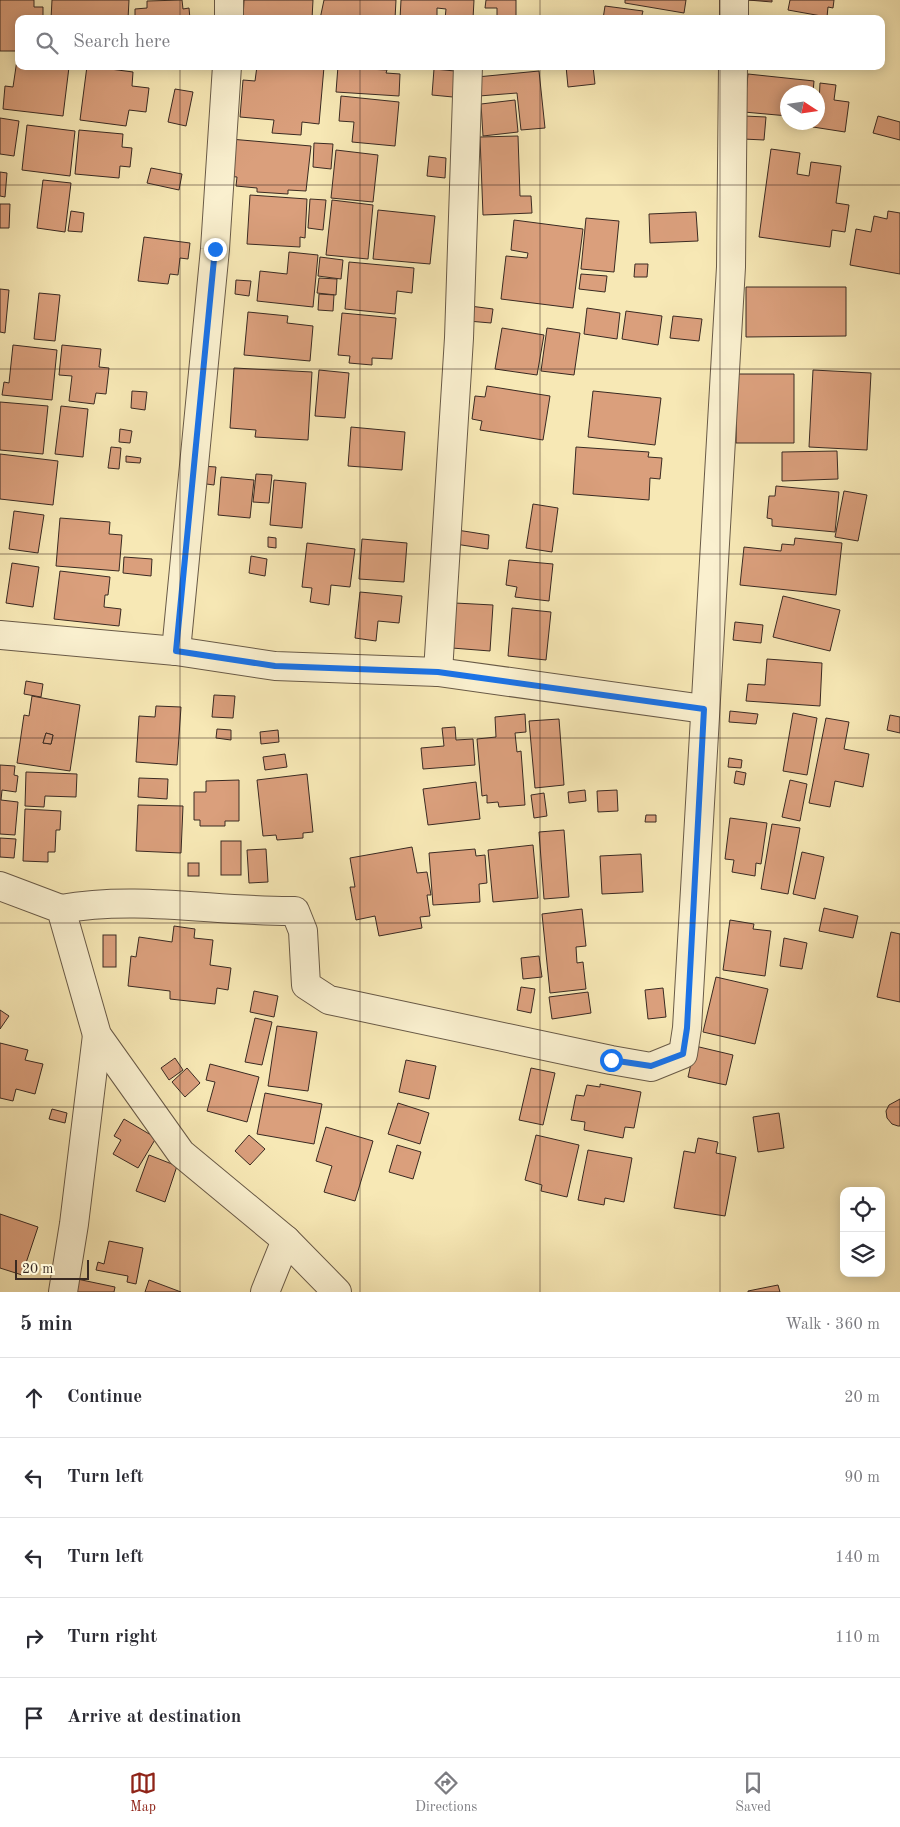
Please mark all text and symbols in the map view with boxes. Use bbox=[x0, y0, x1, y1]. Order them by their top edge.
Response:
search box bbox=[15, 15, 885, 70]
icon: search bbox=[33, 29, 61, 57]
text: Search here bbox=[73, 33, 170, 52]
north arrow bbox=[780, 85, 825, 130]
route end bbox=[204, 238, 227, 261]
route start bbox=[600, 1049, 623, 1072]
map controls bbox=[840, 1187, 885, 1277]
button: locate bbox=[840, 1187, 885, 1232]
button: layers bbox=[840, 1232, 885, 1277]
scale bar bbox=[15, 1257, 89, 1280]
text: 20 m bbox=[22, 1262, 53, 1276]
text: 5 min bbox=[20, 1314, 73, 1335]
text: Walk · 360 m bbox=[785, 1317, 880, 1333]
icon: ahead bbox=[20, 1384, 48, 1412]
text: Continue bbox=[67, 1388, 142, 1407]
text: 20 m bbox=[844, 1390, 880, 1406]
icon: left bbox=[20, 1464, 48, 1492]
text: Turn left bbox=[67, 1468, 144, 1487]
text: 90 m bbox=[844, 1470, 880, 1486]
icon: left bbox=[20, 1544, 48, 1572]
text: Turn left bbox=[67, 1548, 144, 1567]
text: 140 m bbox=[835, 1550, 880, 1566]
icon: right bbox=[20, 1624, 48, 1652]
text: Turn right bbox=[67, 1628, 157, 1647]
text: 110 m bbox=[835, 1630, 880, 1646]
icon: arrive bbox=[20, 1704, 48, 1732]
text: Arrive at destination bbox=[67, 1708, 241, 1727]
tab: Map bbox=[129, 1769, 157, 1816]
tab: Directions bbox=[415, 1769, 477, 1816]
tab: Saved bbox=[735, 1769, 771, 1816]

